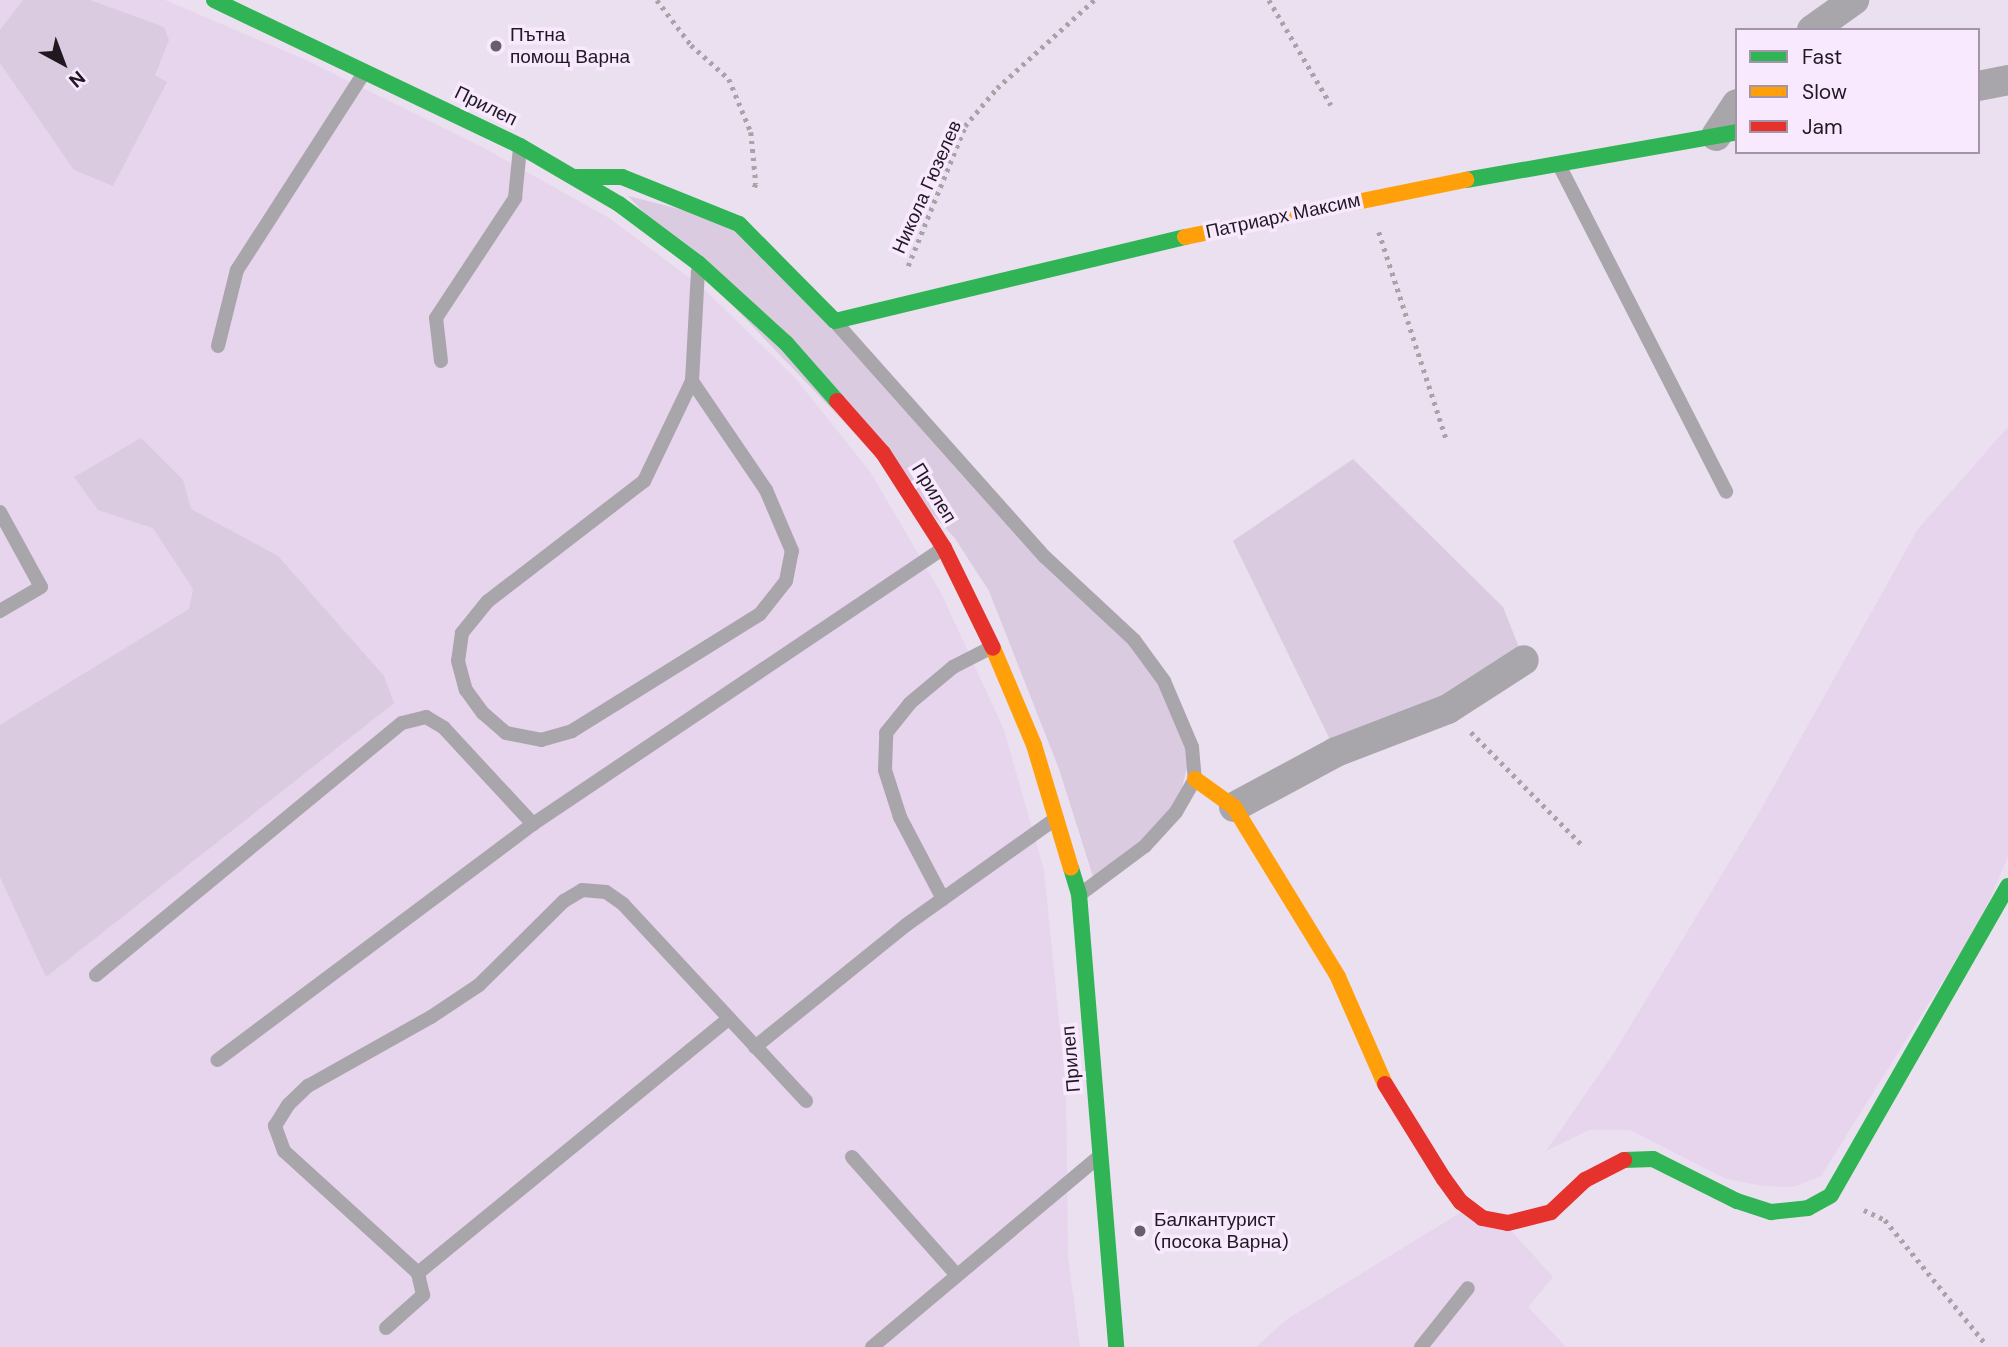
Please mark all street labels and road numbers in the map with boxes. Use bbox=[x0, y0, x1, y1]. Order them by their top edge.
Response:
street label: Прилеп bbox=[451, 81, 521, 131]
street label: Никола Гюзелев bbox=[887, 117, 967, 257]
street label: Патриарх Максим bbox=[1204, 188, 1362, 244]
street label: Прилеп bbox=[907, 459, 961, 527]
street label: Прилеп bbox=[1057, 1025, 1085, 1093]

